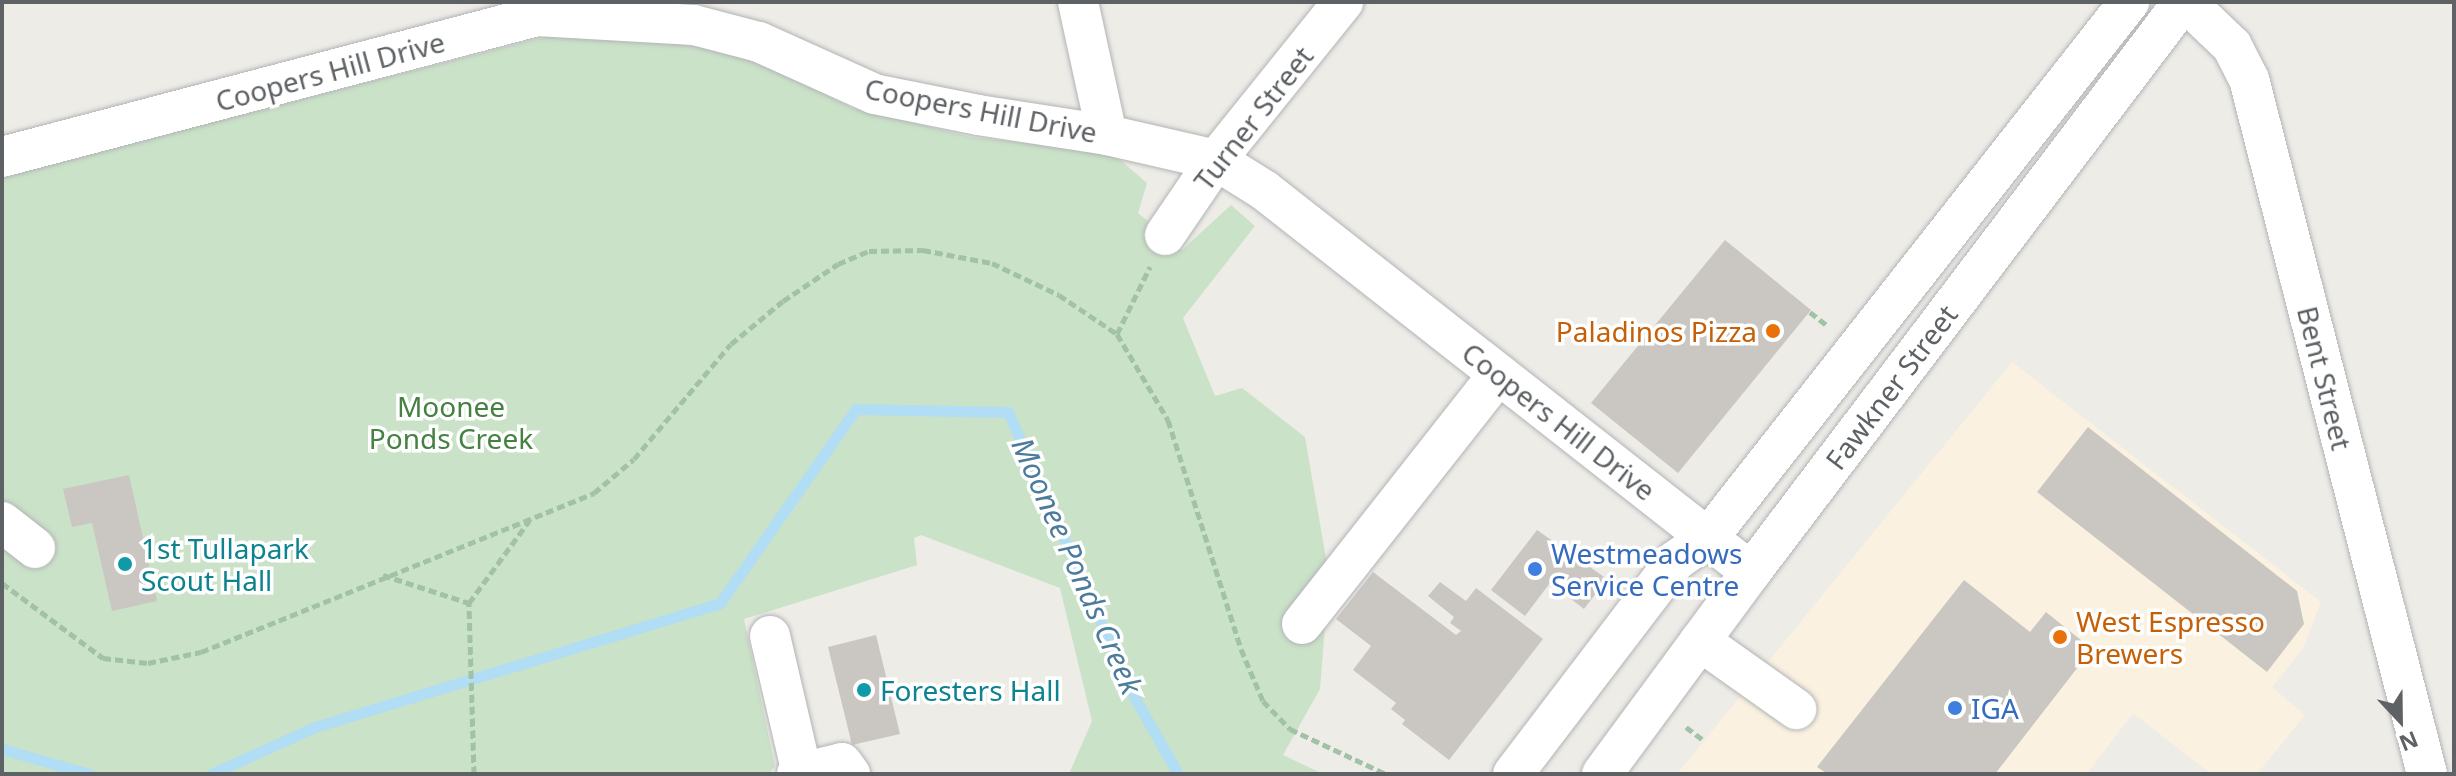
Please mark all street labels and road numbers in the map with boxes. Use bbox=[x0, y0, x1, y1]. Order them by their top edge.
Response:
street label: Coopers Hill Drive bbox=[212, 24, 448, 118]
street label: Turner Street bbox=[1186, 39, 1320, 197]
street label: Coopers Hill Drive bbox=[862, 71, 1100, 149]
street label: Fawkner Street bbox=[1818, 298, 1964, 476]
street label: Bent Street bbox=[2291, 303, 2359, 453]
street label: Coopers Hill Drive bbox=[1456, 335, 1662, 507]

